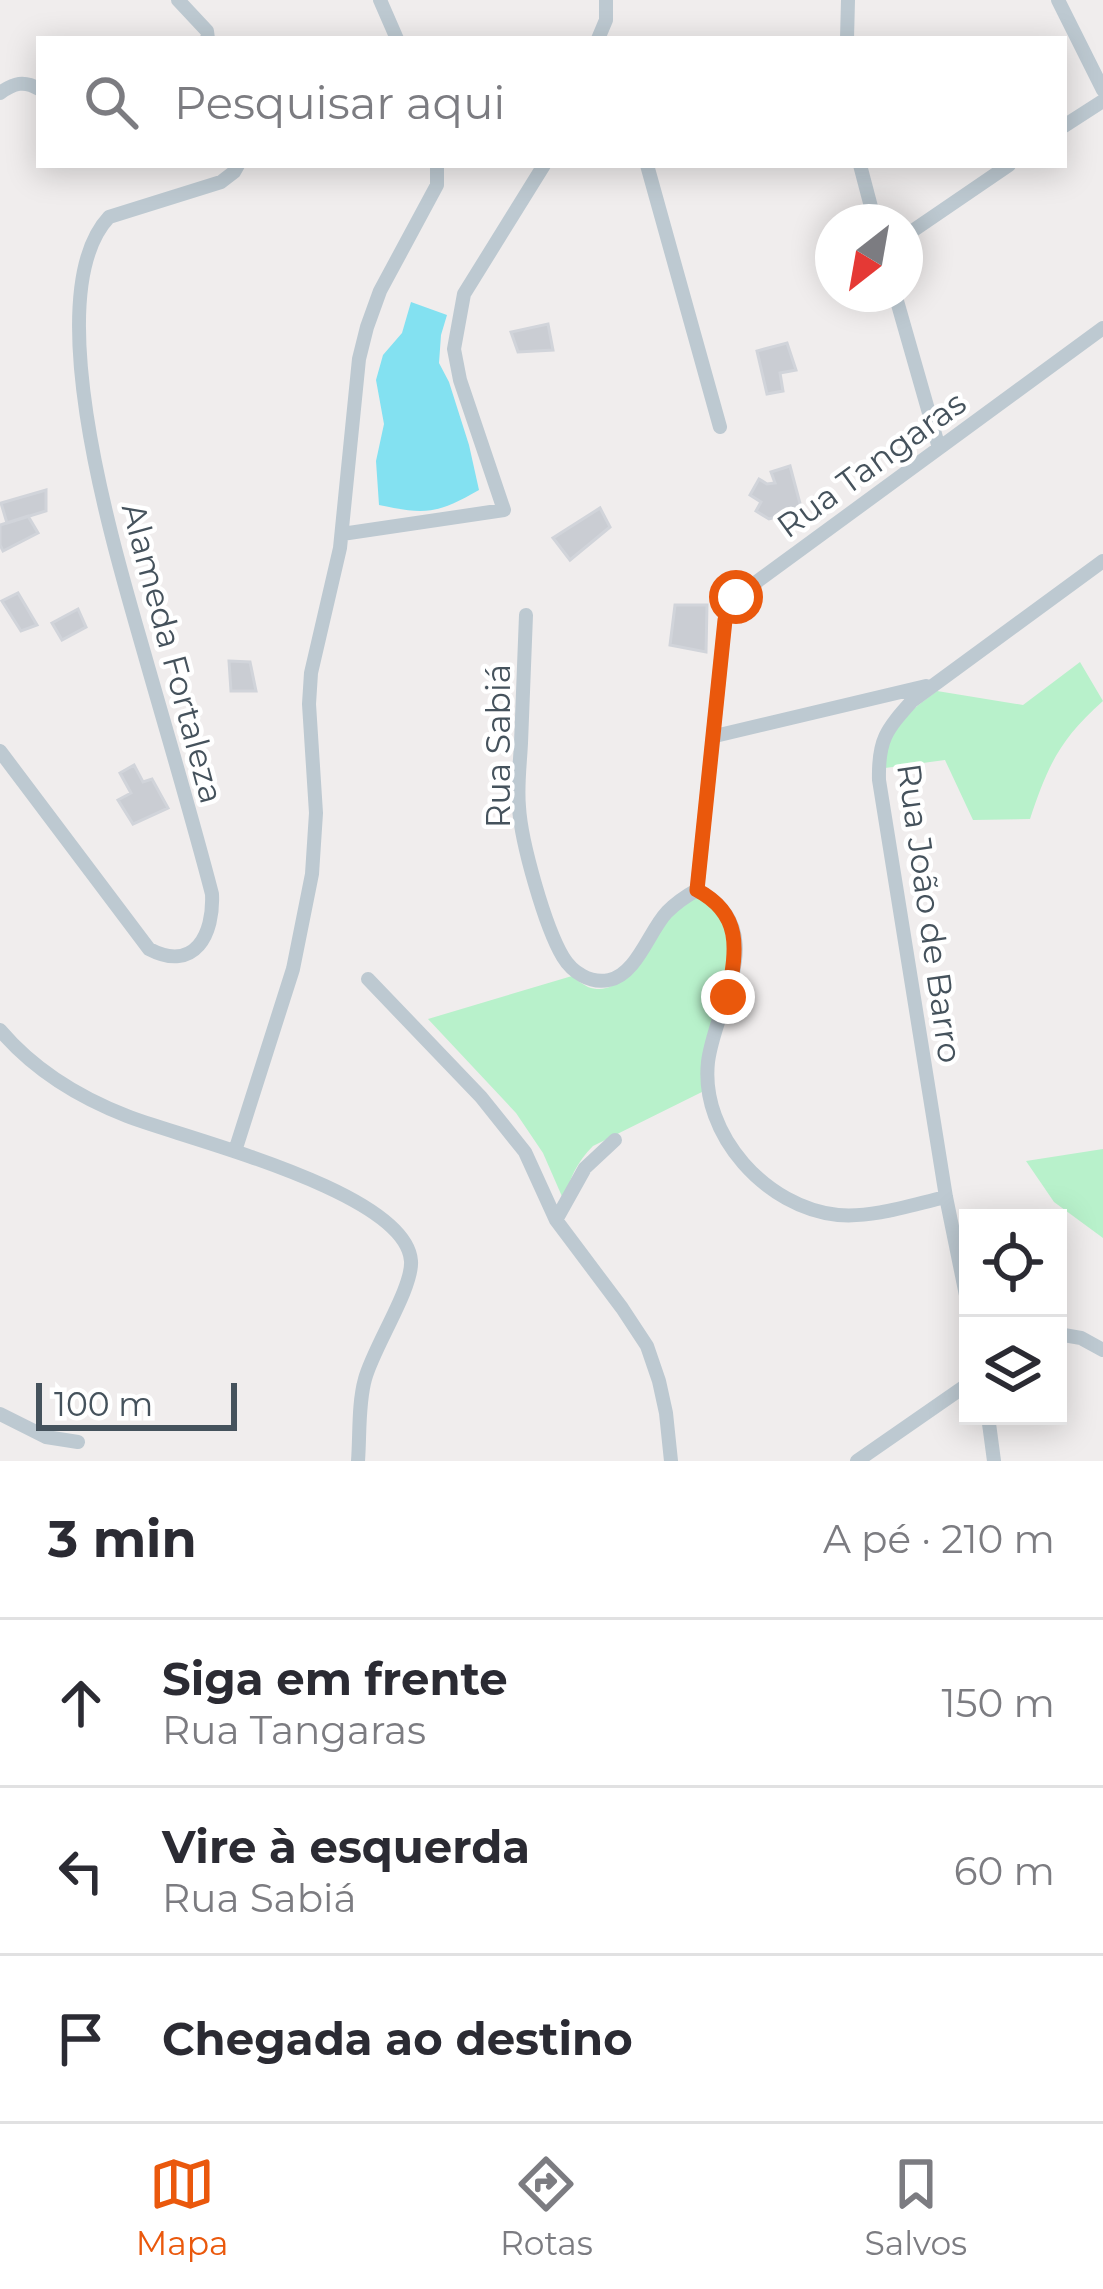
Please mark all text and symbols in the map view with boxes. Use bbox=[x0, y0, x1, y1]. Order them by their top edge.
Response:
search box bbox=[36, 36, 1067, 168]
icon: search bbox=[78, 69, 144, 135]
text: Pesquisar aqui bbox=[174, 75, 505, 130]
north arrow bbox=[815, 204, 923, 312]
street label: Rua Tangaras bbox=[769, 382, 973, 546]
street label: Alameda Fortaleza bbox=[114, 498, 232, 808]
route start bbox=[709, 570, 763, 624]
street label: Rua Sabiá bbox=[478, 664, 518, 828]
street label: Rua João de Barro bbox=[889, 761, 971, 1065]
route end bbox=[701, 970, 755, 1024]
map controls bbox=[959, 1209, 1067, 1425]
button: locate bbox=[959, 1209, 1067, 1317]
button: layers bbox=[959, 1317, 1067, 1425]
scale bar bbox=[36, 1377, 237, 1430]
text: 100 m bbox=[54, 1384, 153, 1424]
text: 3 min bbox=[48, 1508, 197, 1570]
text: A pé · 210 m bbox=[823, 1515, 1055, 1563]
text: Siga em frente bbox=[162, 1651, 508, 1706]
icon: ahead bbox=[48, 1670, 114, 1736]
text: 150 m bbox=[941, 1679, 1055, 1727]
text: Rua Tangaras bbox=[162, 1706, 426, 1754]
text: Vire à esquerda bbox=[162, 1819, 530, 1874]
icon: left bbox=[48, 1838, 114, 1904]
text: 60 m bbox=[954, 1847, 1055, 1895]
text: Rua Sabiá bbox=[162, 1874, 357, 1922]
icon: arrive bbox=[48, 2006, 114, 2072]
text: Chegada ao destino bbox=[162, 2011, 633, 2066]
tab: Mapa bbox=[136, 2151, 228, 2263]
tab: Rotas bbox=[500, 2151, 593, 2263]
tab: Salvos bbox=[864, 2151, 967, 2263]

